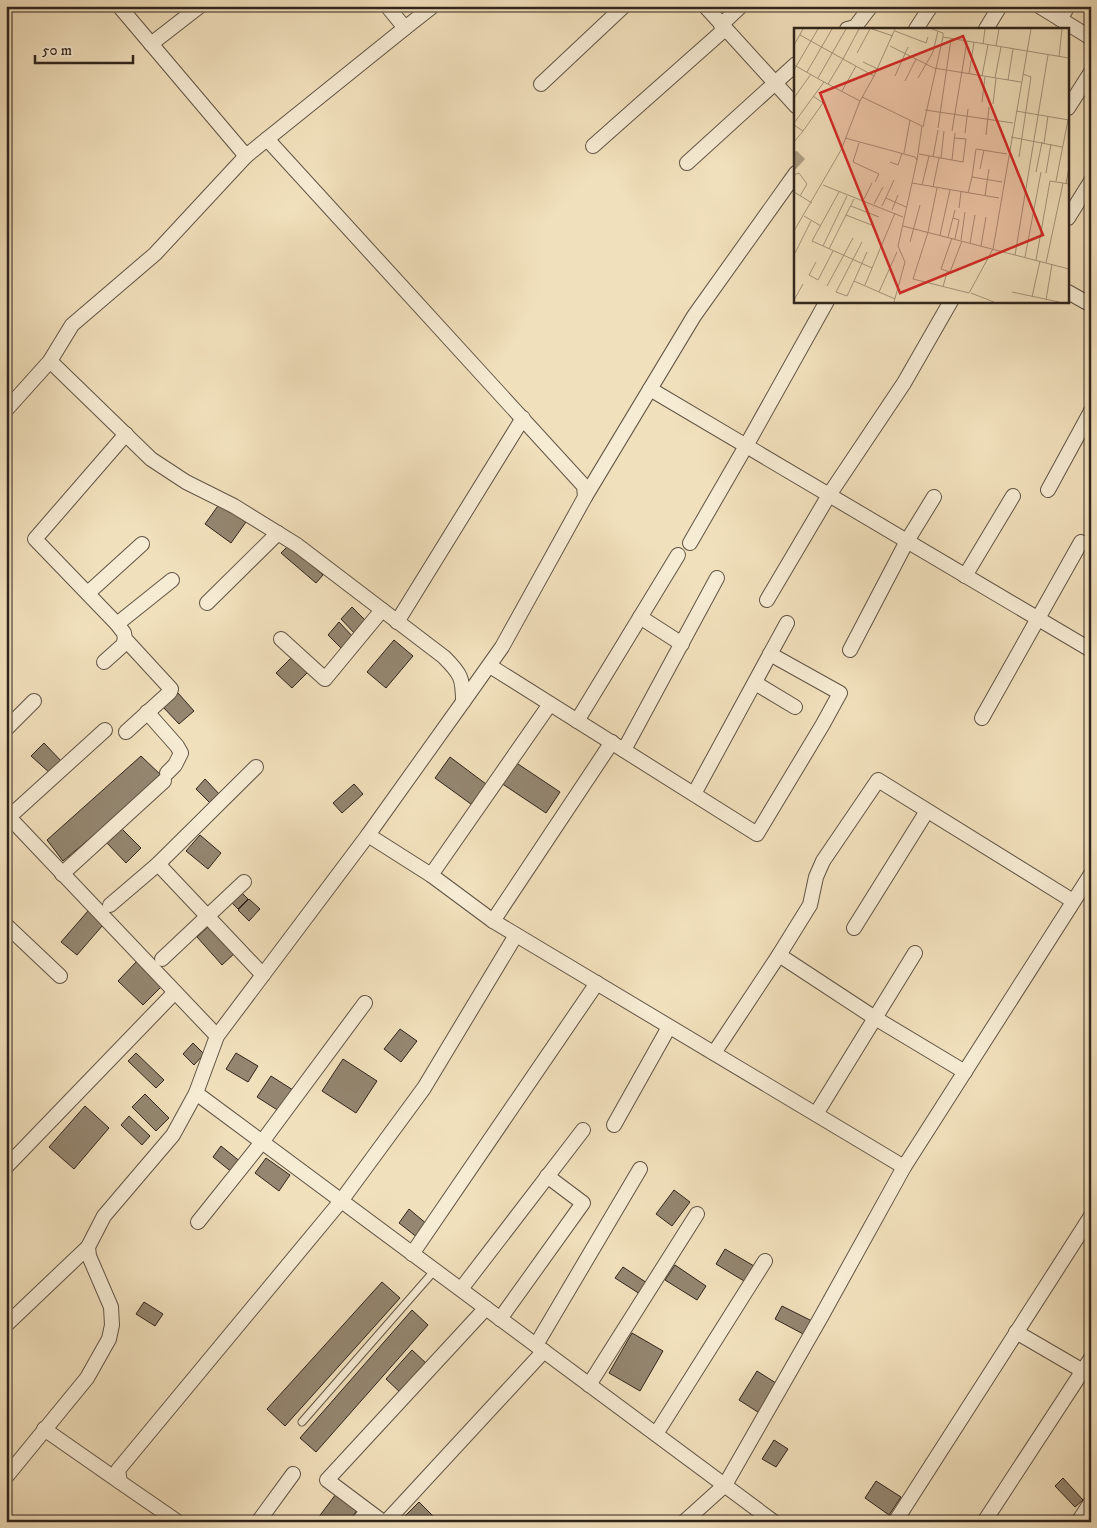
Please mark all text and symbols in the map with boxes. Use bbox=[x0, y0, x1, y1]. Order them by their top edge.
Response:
inset map bbox=[794, 28, 1070, 302]
scale bar bbox=[35, 32, 132, 64]
text: 50 m bbox=[42, 41, 72, 60]

